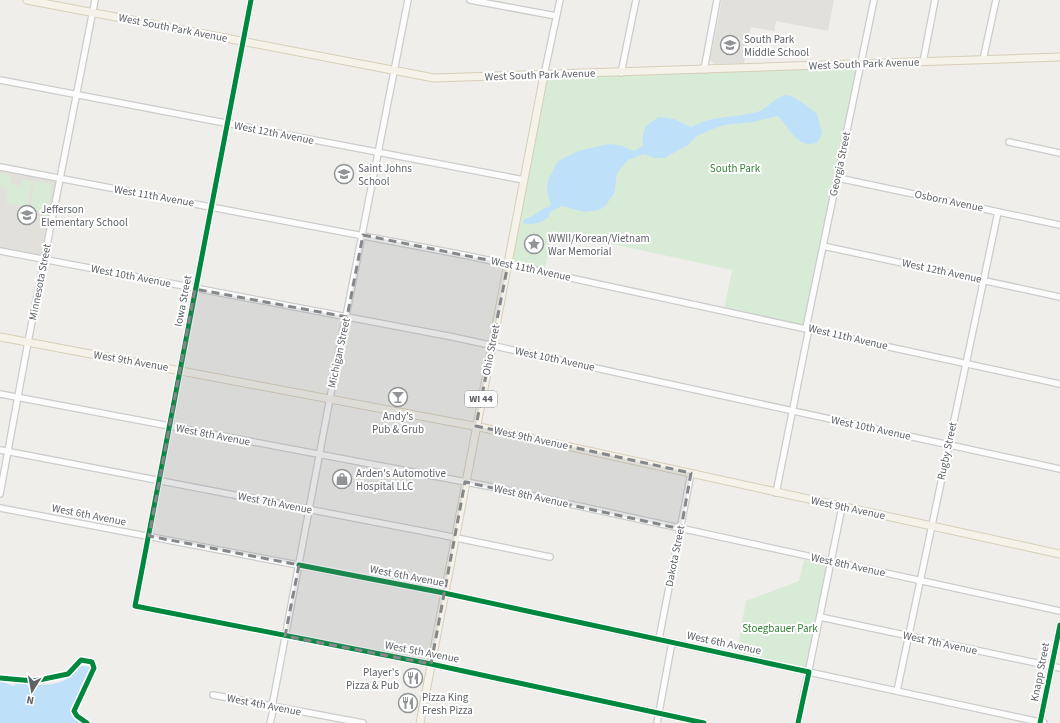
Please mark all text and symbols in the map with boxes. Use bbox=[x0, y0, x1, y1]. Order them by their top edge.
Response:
street label: West South Park Avenue bbox=[117, 10, 229, 46]
place label: South Park Middle School bbox=[744, 32, 809, 60]
school or university icon: South Park Middle School bbox=[719, 34, 741, 56]
street label: West South Park Avenue bbox=[808, 55, 920, 73]
street label: West South Park Avenue bbox=[484, 66, 596, 84]
street label: West 12th Avenue bbox=[233, 118, 316, 148]
street label: Georgia Street bbox=[826, 130, 854, 198]
place label: Saint Johns School bbox=[358, 161, 412, 189]
park label: South Park bbox=[710, 161, 761, 176]
school or university icon: Saint Johns School bbox=[333, 163, 355, 185]
street label: West 11th Avenue bbox=[113, 182, 196, 211]
street label: Osborn Avenue bbox=[913, 186, 985, 216]
place label: Jefferson Elementary School bbox=[41, 202, 128, 230]
school or university icon: Jefferson Elementary School bbox=[16, 204, 38, 226]
place label: WWII/Korean/Vietnam War Memorial bbox=[548, 231, 650, 259]
place icon: WWII/Korean/Vietnam War Memorial bbox=[523, 233, 545, 255]
street label: Minnesota Street bbox=[25, 242, 55, 321]
street label: West 11th Avenue bbox=[490, 253, 573, 285]
street label: West 12th Avenue bbox=[901, 255, 984, 287]
street label: West 10th Avenue bbox=[90, 261, 173, 291]
street label: Iowa Street bbox=[171, 274, 195, 328]
street label: Michigan Street bbox=[324, 316, 354, 389]
street label: West 11th Avenue bbox=[807, 321, 890, 354]
street label: Ohio Street bbox=[479, 323, 503, 377]
street label: West 10th Avenue bbox=[514, 343, 597, 375]
street label: West 9th Avenue bbox=[92, 347, 170, 375]
bar icon: Andy's Pub & Grub bbox=[387, 386, 409, 408]
road number: WI 44 bbox=[465, 391, 497, 407]
place label: Andy's Pub & Grub bbox=[372, 409, 424, 437]
street label: West 10th Avenue bbox=[830, 412, 913, 444]
street label: West 8th Avenue bbox=[174, 420, 252, 450]
street label: Rugby Street bbox=[934, 420, 960, 481]
street label: West 9th Avenue bbox=[492, 423, 570, 453]
place label: Arden's Automotive Hospital LLC bbox=[356, 466, 446, 494]
shop icon: Arden's Automotive Hospital LLC bbox=[331, 468, 353, 490]
street label: West 8th Avenue bbox=[492, 481, 570, 511]
street label: West 7th Avenue bbox=[236, 488, 314, 518]
street label: West 9th Avenue bbox=[809, 493, 887, 523]
street label: West 6th Avenue bbox=[50, 500, 128, 530]
street label: Dakota Street bbox=[662, 524, 688, 588]
street label: West 8th Avenue bbox=[809, 550, 887, 580]
street label: West 6th Avenue bbox=[368, 561, 446, 591]
park label: Stoegbauer Park bbox=[742, 621, 818, 636]
street label: West 6th Avenue bbox=[685, 628, 763, 658]
street label: West 7th Avenue bbox=[901, 628, 979, 658]
street label: West 5th Avenue bbox=[383, 637, 461, 667]
street label: Knapp Street bbox=[1027, 641, 1053, 703]
place label: Player's Pizza & Pub bbox=[346, 665, 399, 693]
restaurant icon: Player's Pizza & Pub bbox=[402, 667, 424, 689]
north arrow bbox=[12, 671, 52, 711]
street label: West 4th Avenue bbox=[225, 690, 303, 720]
place label: Pizza King Fresh Pizza bbox=[422, 690, 473, 718]
text: N bbox=[25, 692, 35, 708]
restaurant icon: Pizza King Fresh Pizza bbox=[397, 692, 419, 714]

